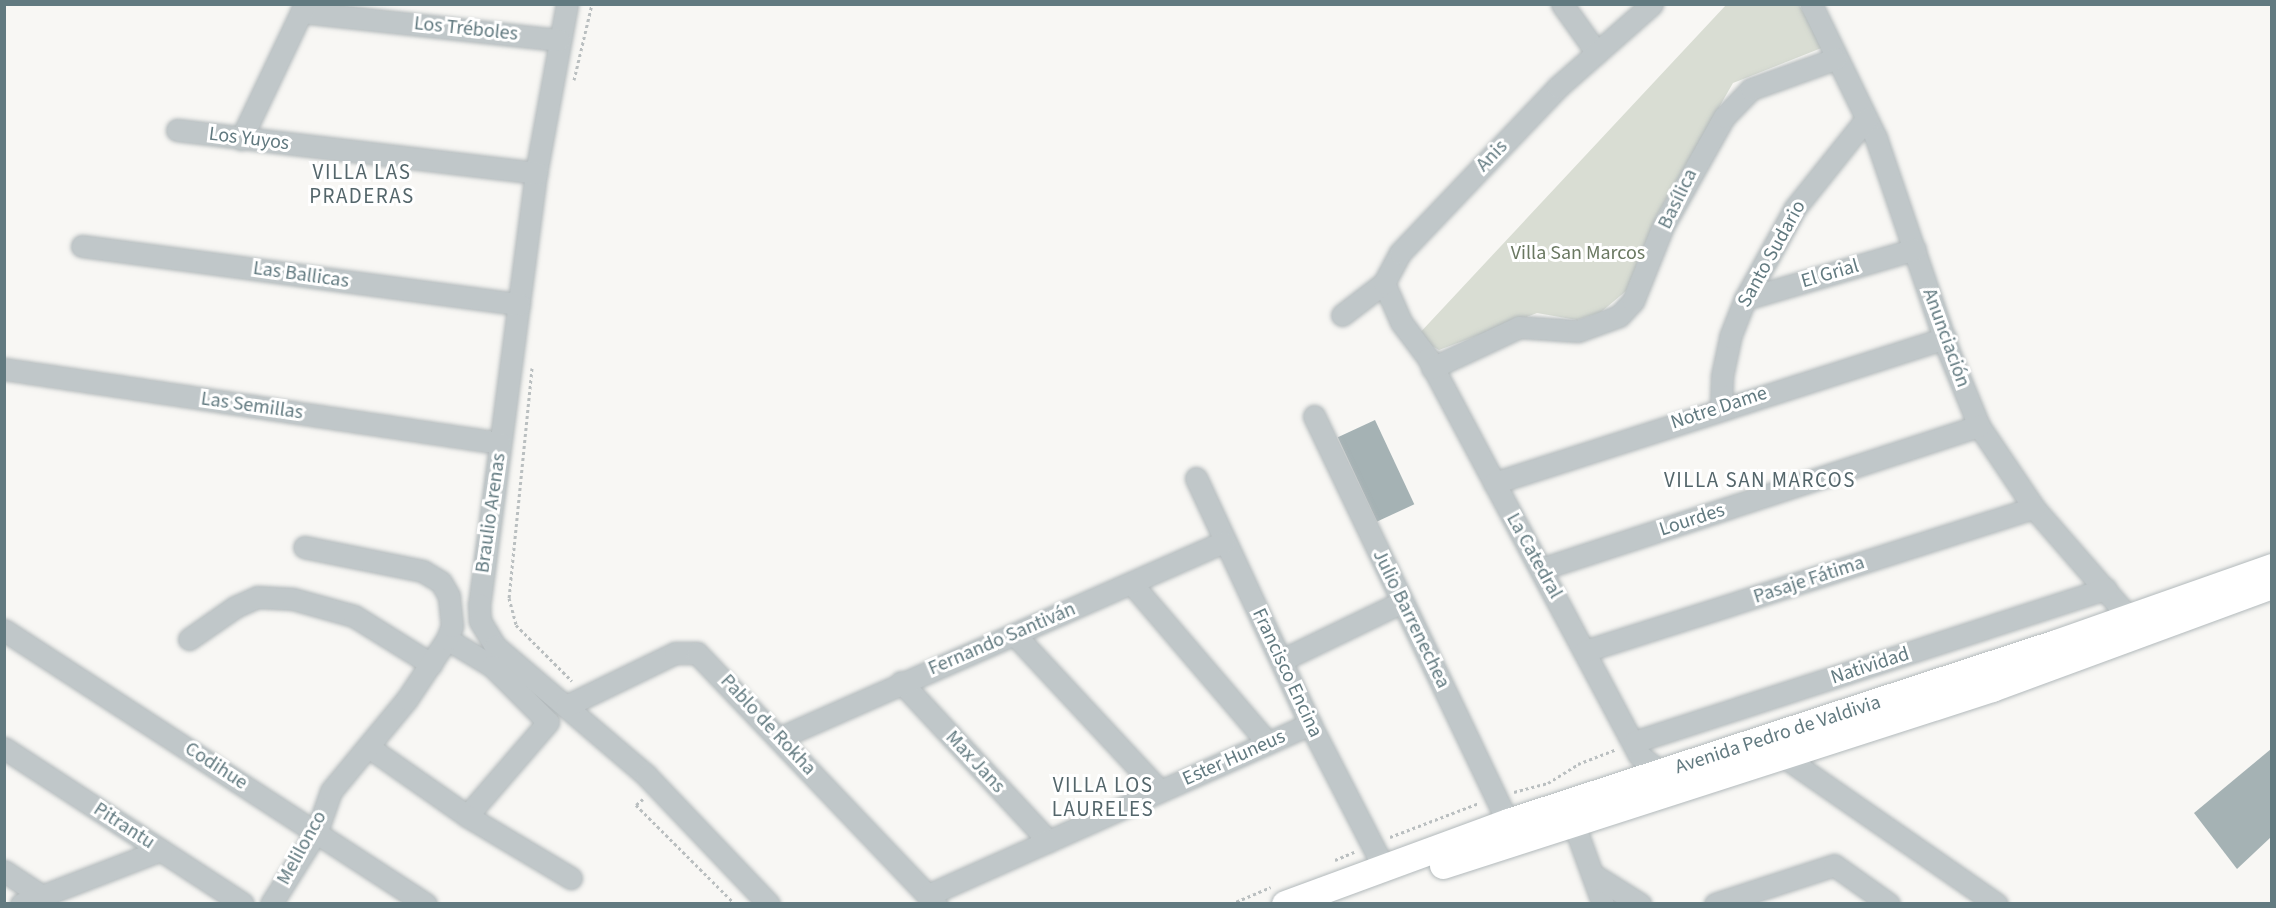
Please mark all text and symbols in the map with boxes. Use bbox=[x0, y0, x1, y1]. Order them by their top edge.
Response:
street label: Los Tréboles bbox=[413, 12, 519, 46]
street label: Los Yuyos bbox=[207, 122, 291, 156]
street label: Anis bbox=[1471, 135, 1513, 177]
district label: VILLA LAS PRADERAS bbox=[309, 159, 415, 209]
street label: Basílica bbox=[1653, 165, 1703, 233]
street label: Santo Sudario bbox=[1733, 196, 1811, 312]
park label: Villa San Marcos bbox=[1511, 241, 1645, 265]
street label: El Grial bbox=[1798, 254, 1862, 294]
street label: Las Ballicas bbox=[252, 256, 350, 294]
street label: Anunciación bbox=[1917, 285, 1975, 391]
street label: Notre Dame bbox=[1668, 381, 1770, 435]
street label: Las Semillas bbox=[199, 387, 305, 425]
street label: Braulio Arenas bbox=[471, 451, 511, 575]
district label: VILLA SAN MARCOS bbox=[1664, 467, 1856, 493]
street label: Lourdes bbox=[1656, 498, 1728, 542]
street label: La Catedral bbox=[1501, 509, 1567, 603]
street label: Julio Barrenechea bbox=[1367, 546, 1455, 692]
street label: Pasaje Fátima bbox=[1751, 551, 1867, 609]
street label: Fernando Santiván bbox=[925, 597, 1079, 681]
street label: Francisco Encina bbox=[1247, 605, 1327, 741]
street label: Natividad bbox=[1828, 642, 1912, 690]
street label: Pablo de Rokha bbox=[715, 669, 821, 781]
street label: Avenida Pedro de Valdivia bbox=[1672, 690, 1884, 780]
street label: Ester Huneus bbox=[1179, 725, 1289, 791]
street label: Max Jans bbox=[940, 726, 1010, 798]
street label: Codihue bbox=[180, 737, 252, 795]
district label: VILLA LOS LAURELES bbox=[1052, 772, 1154, 822]
street label: Pitrantu bbox=[89, 797, 159, 855]
street label: Melilonco bbox=[272, 807, 332, 889]

